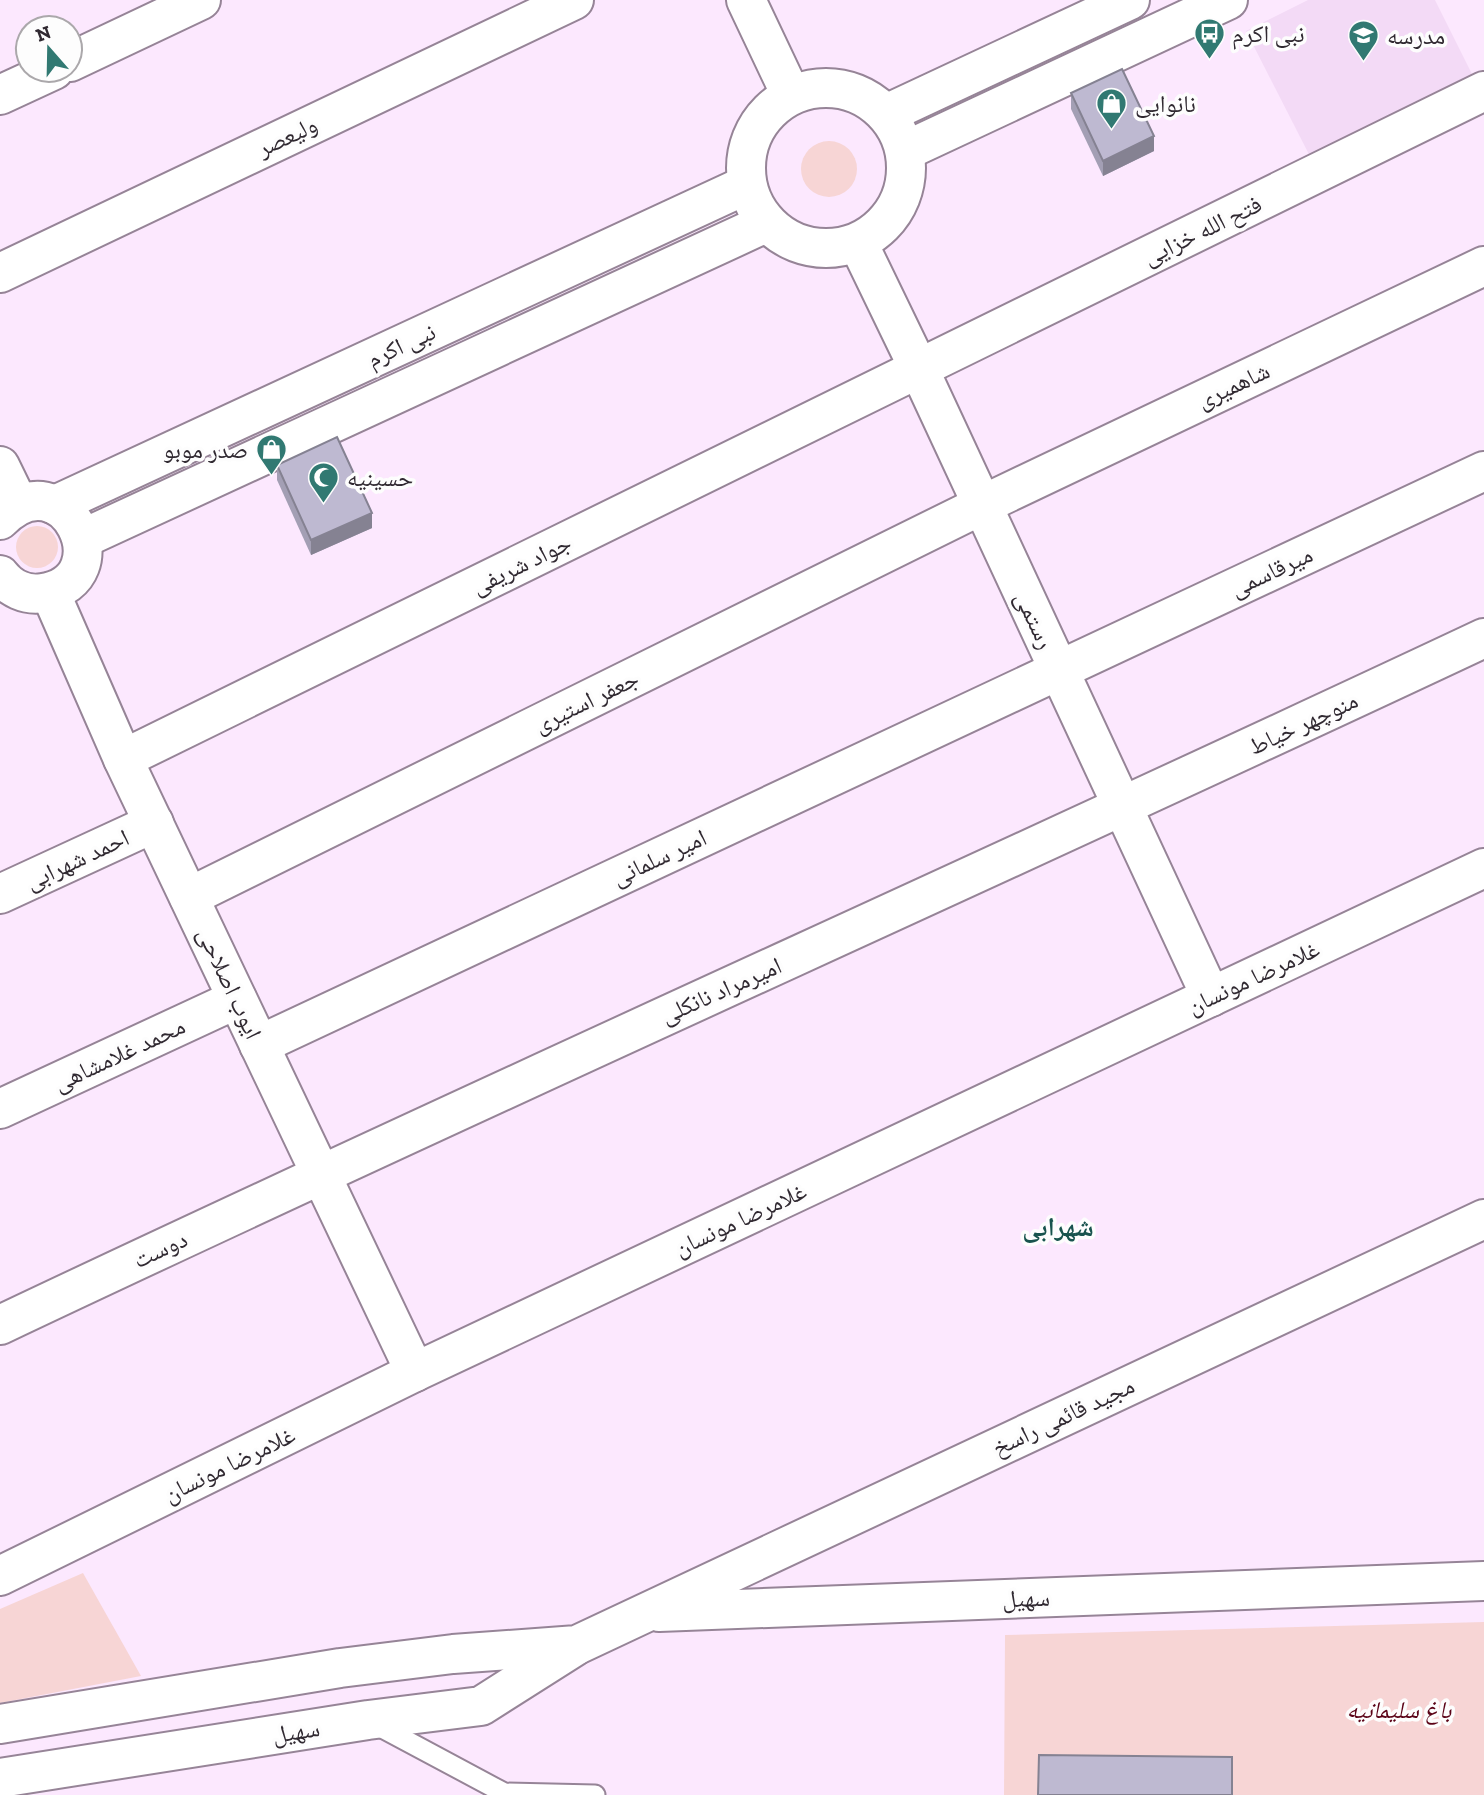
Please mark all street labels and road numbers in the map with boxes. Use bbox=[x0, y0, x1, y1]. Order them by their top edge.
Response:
street label: ولیعصر bbox=[251, 109, 322, 163]
street label: فتح الله خزایی bbox=[1138, 189, 1267, 272]
street label: نبی اکرم bbox=[362, 317, 441, 375]
street label: شاهمیری bbox=[1192, 356, 1274, 414]
street label: جواد شریفی bbox=[467, 527, 575, 601]
street label: میرقاسمی bbox=[1225, 539, 1317, 603]
street label: رستمی bbox=[1009, 587, 1061, 653]
street label: جعفر استیری bbox=[529, 663, 643, 739]
street label: منوچهر خیاط bbox=[1244, 685, 1362, 761]
street label: احمد شهرابی bbox=[21, 822, 133, 896]
street label: امیر سلمانی bbox=[607, 822, 711, 892]
street label: ایوب اصلاحی bbox=[191, 922, 269, 1044]
street label: غلامرضا مونسان bbox=[1182, 934, 1324, 1020]
street label: امیرمراد نانکلی bbox=[656, 950, 786, 1030]
street label: محمد غلامشاهی bbox=[49, 1011, 189, 1097]
street label: غلامرضا مونسان bbox=[669, 1176, 811, 1262]
street label: دوست bbox=[128, 1224, 192, 1274]
street label: مجید قائمی راسخ bbox=[987, 1370, 1139, 1463]
street label: غلامرضا مونسان bbox=[159, 1420, 299, 1508]
street label: سهیل bbox=[1002, 1583, 1050, 1613]
street label: سهیل bbox=[270, 1713, 322, 1749]

